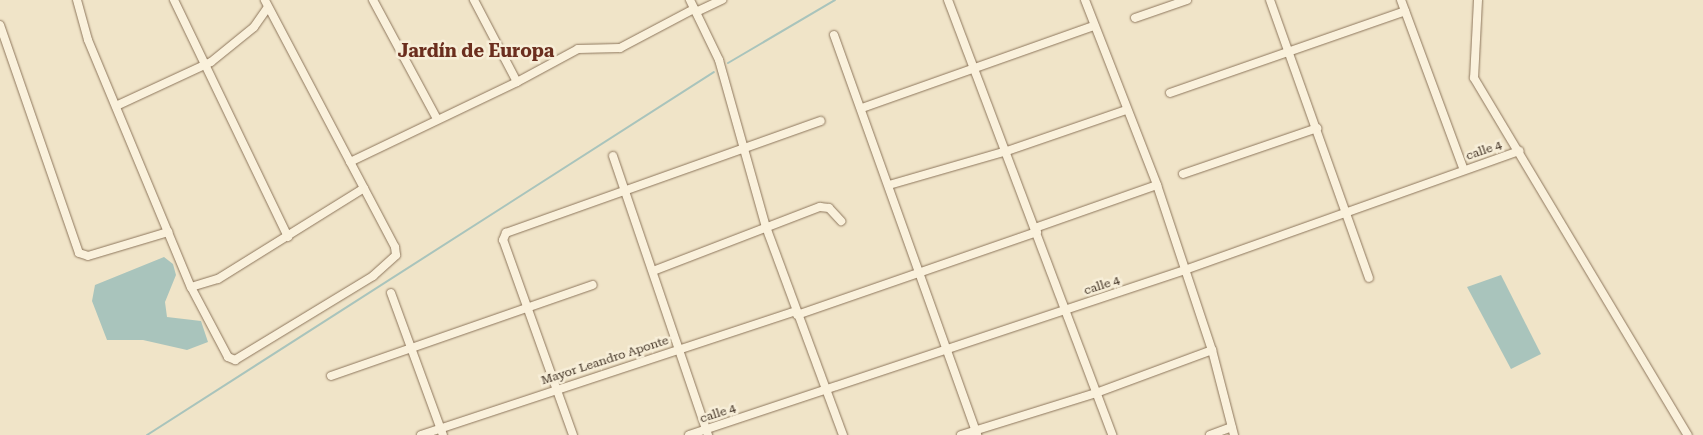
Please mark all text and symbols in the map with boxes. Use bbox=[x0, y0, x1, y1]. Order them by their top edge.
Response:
district label: Jardín de Europa bbox=[398, 40, 554, 62]
street label: calle 4 bbox=[1464, 138, 1504, 164]
street label: calle 4 bbox=[1082, 273, 1122, 299]
street label: Mayor Leandro Aponte bbox=[539, 334, 671, 388]
street label: calle 4 bbox=[698, 401, 738, 427]

